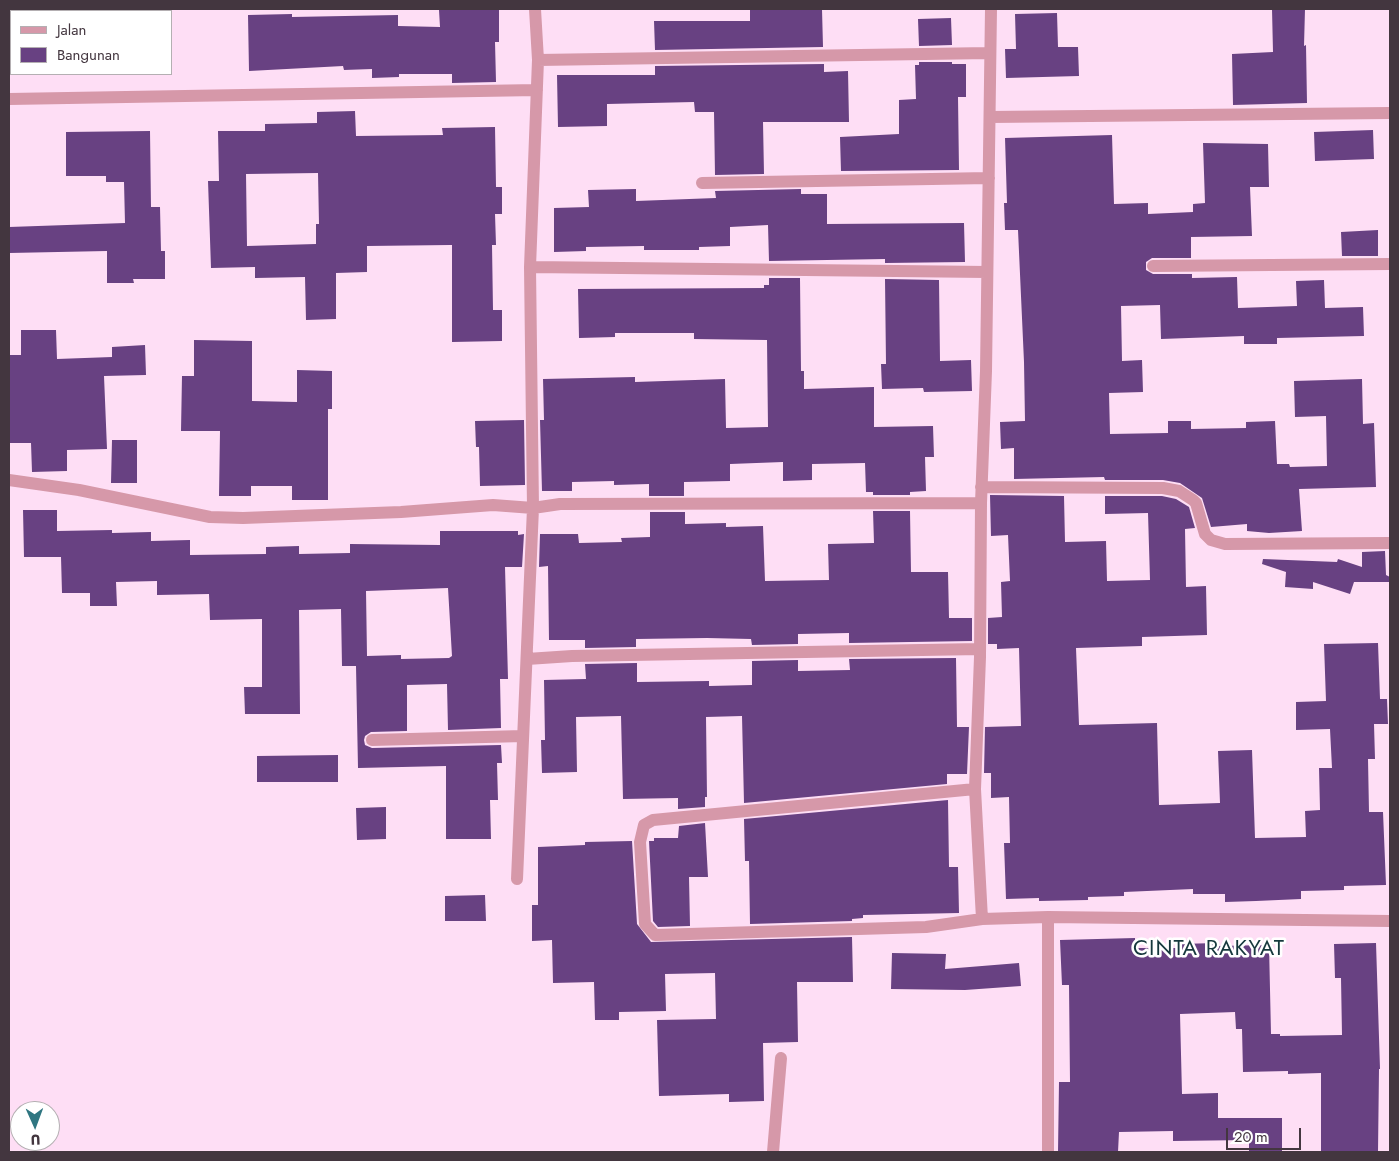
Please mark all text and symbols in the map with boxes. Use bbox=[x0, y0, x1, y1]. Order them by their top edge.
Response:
legend bbox=[10, 10, 172, 75]
text: Jalan bbox=[57, 19, 86, 41]
text: Bangunan bbox=[57, 44, 120, 66]
district label: CINTA RAKYAT bbox=[1132, 937, 1286, 963]
north arrow bbox=[10, 1101, 60, 1151]
scale bar bbox=[1229, 1118, 1304, 1150]
text: 20 m bbox=[1234, 1126, 1268, 1148]
text: U bbox=[30, 1130, 41, 1150]

